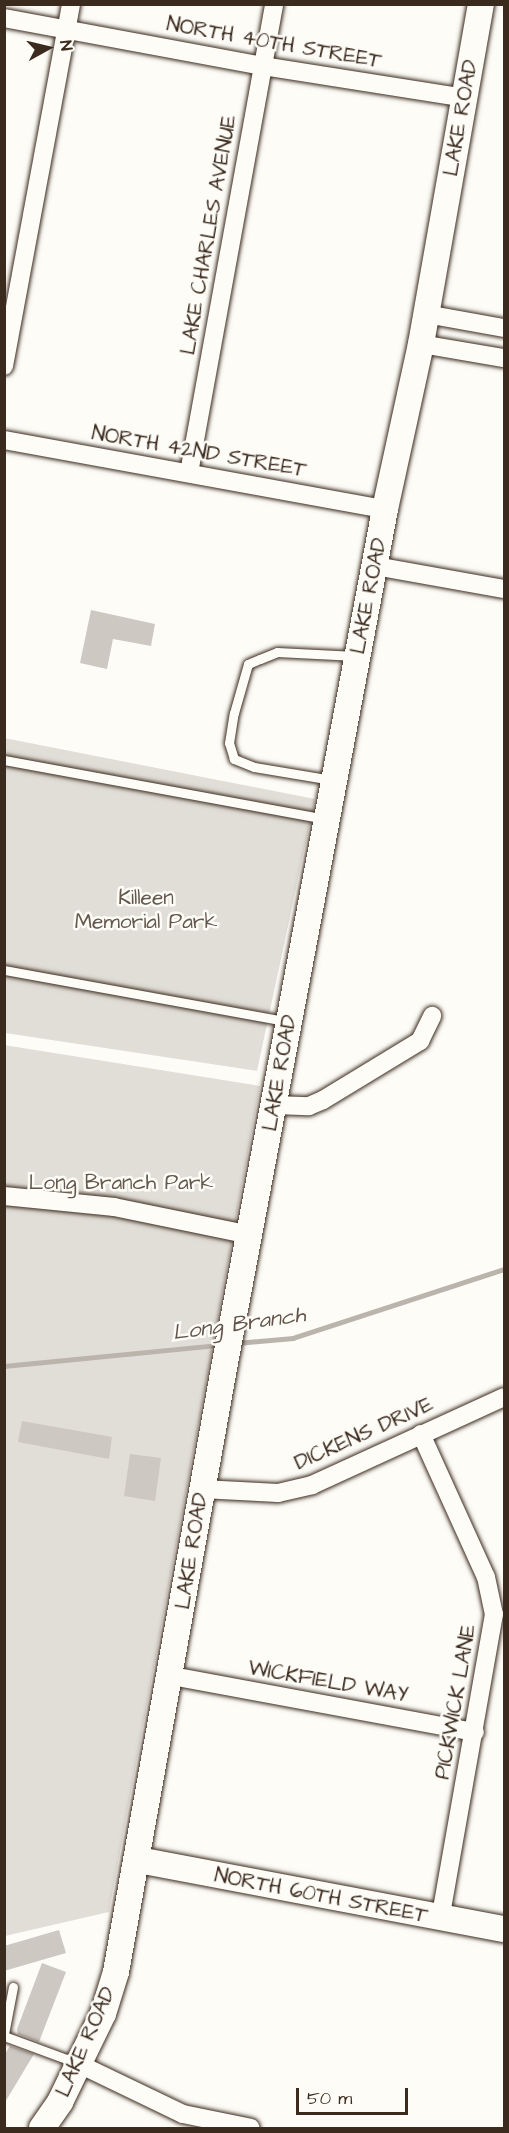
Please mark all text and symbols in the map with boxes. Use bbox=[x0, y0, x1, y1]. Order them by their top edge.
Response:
street label: NORTH 40TH STREET bbox=[165, 12, 383, 74]
north arrow bbox=[18, 18, 78, 78]
text: N bbox=[54, 39, 77, 52]
street label: LAKE ROAD bbox=[438, 58, 484, 178]
street label: LAKE CHARLES AVENUE bbox=[176, 113, 242, 357]
street label: NORTH 42ND STREET bbox=[90, 421, 308, 483]
street label: LAKE ROAD bbox=[345, 536, 393, 656]
park label: Killeen Memorial Park bbox=[75, 885, 217, 935]
street label: LAKE ROAD bbox=[257, 1013, 303, 1133]
park label: Long Branch Park bbox=[29, 1170, 213, 1196]
water label: Long Branch bbox=[171, 1302, 307, 1346]
street label: DICKENS DRIVE bbox=[291, 1392, 437, 1476]
street label: LAKE ROAD bbox=[170, 1491, 214, 1611]
street label: PICKWICK LANE bbox=[430, 1623, 482, 1781]
street label: WICKFIELD WAY bbox=[246, 1656, 410, 1708]
street label: NORTH 60TH STREET bbox=[212, 1863, 430, 1929]
street label: LAKE ROAD bbox=[51, 1983, 121, 2101]
scale bar bbox=[299, 2076, 412, 2114]
text: 50 m bbox=[307, 2086, 352, 2111]

